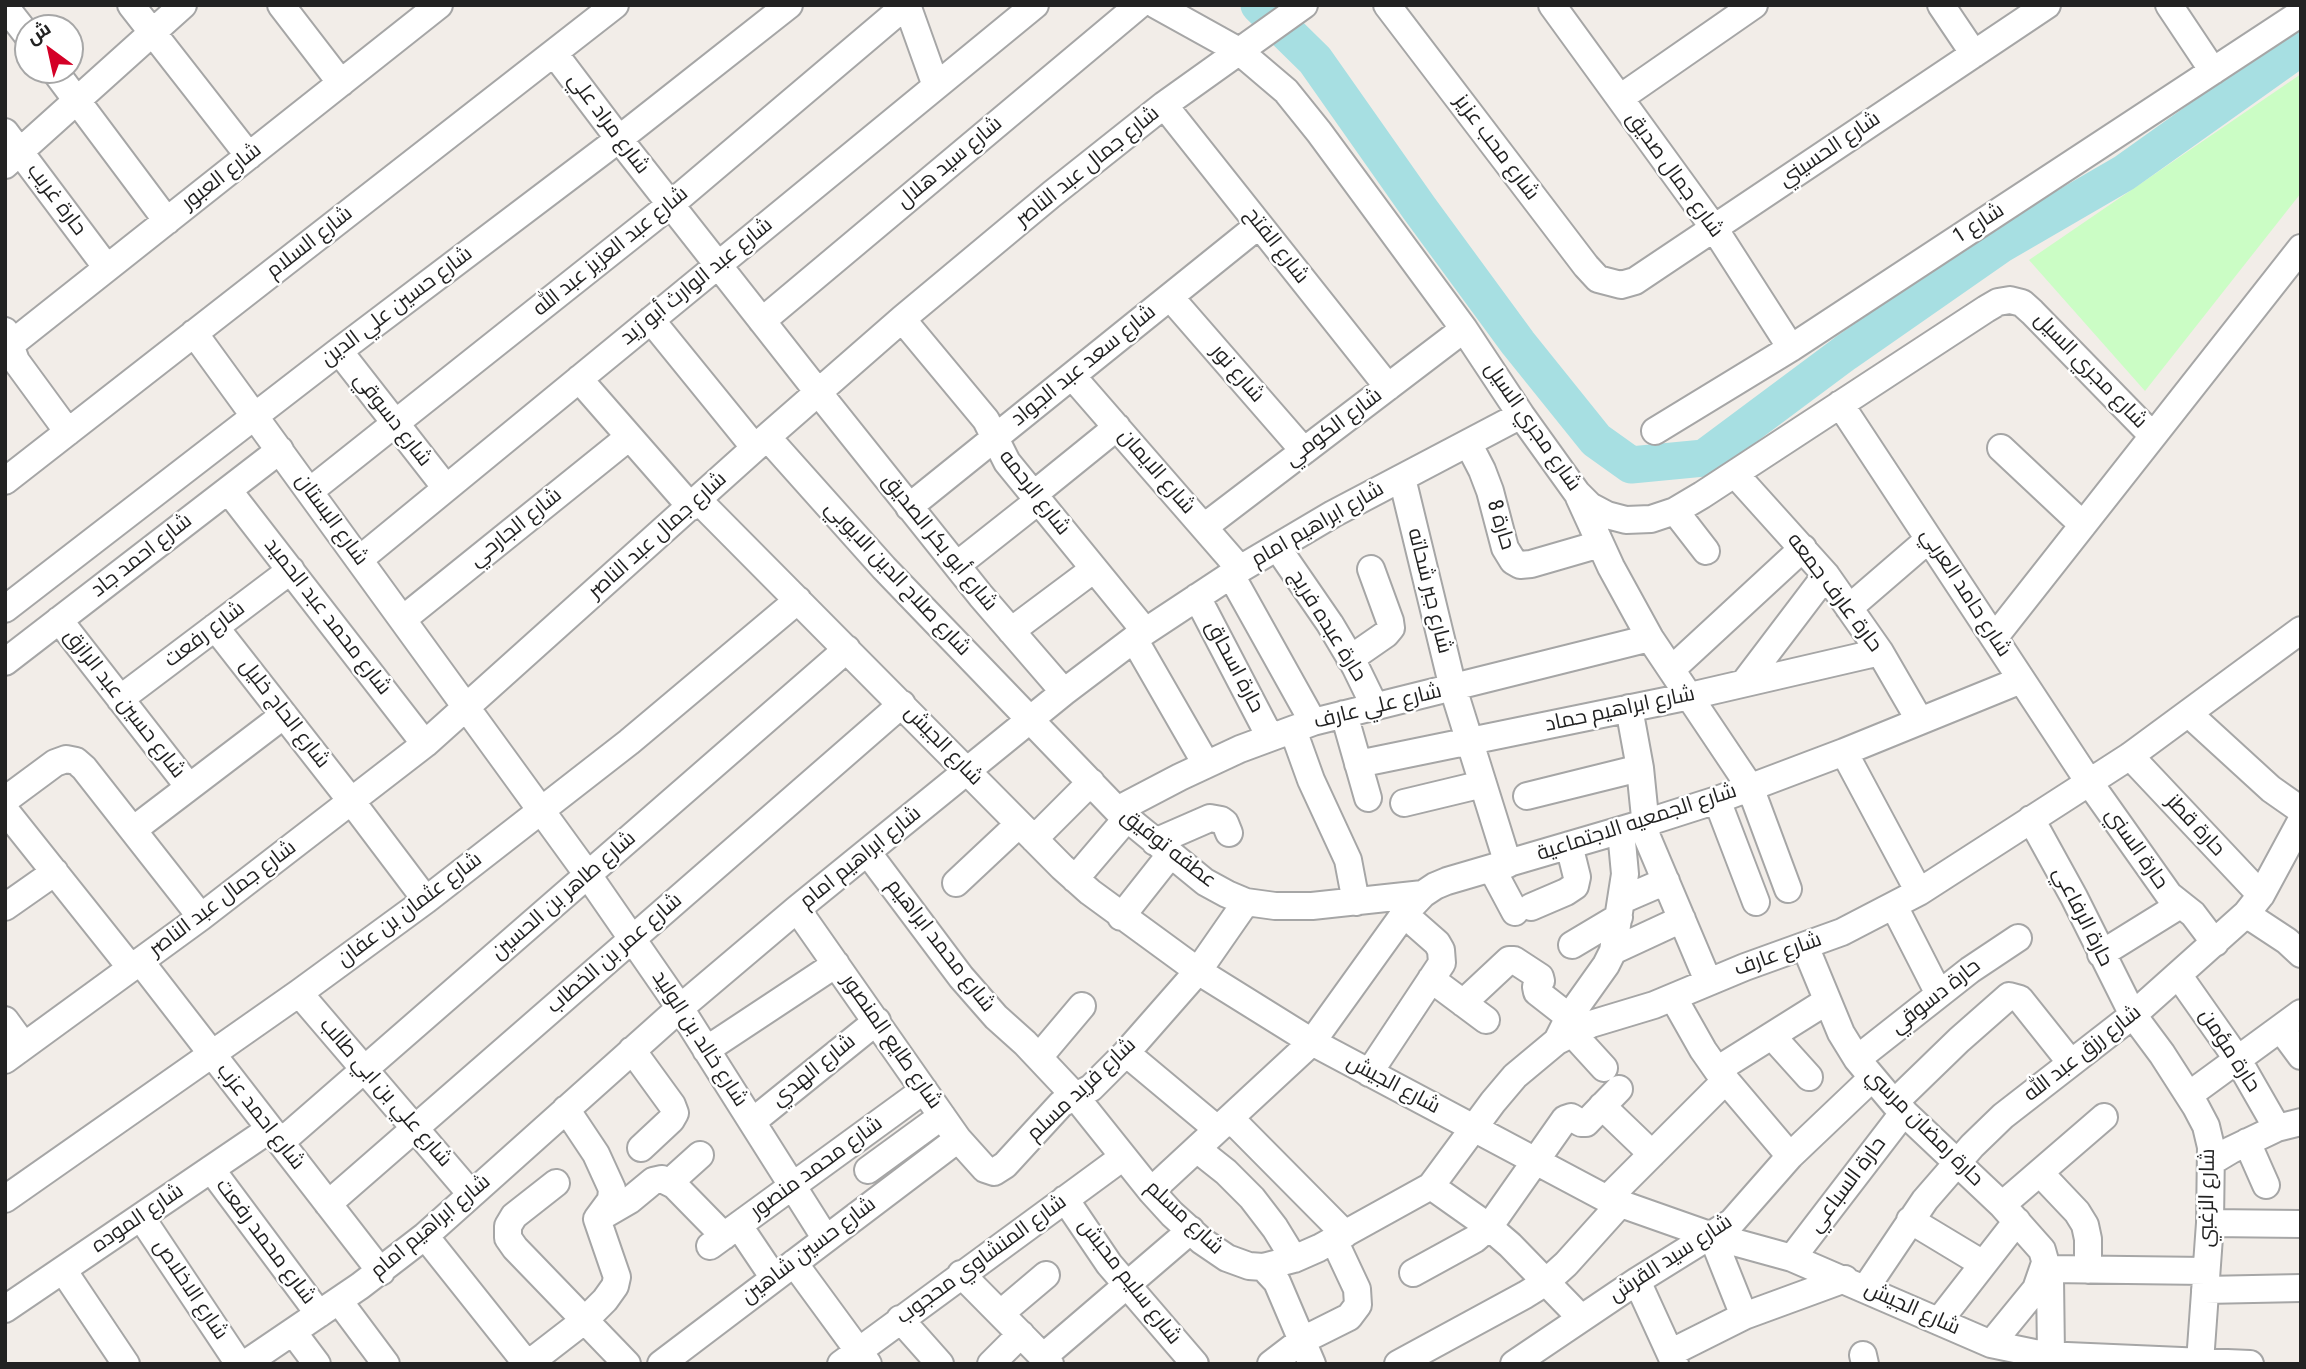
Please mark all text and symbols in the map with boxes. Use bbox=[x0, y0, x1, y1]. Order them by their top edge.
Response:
north arrow bbox=[14, 14, 84, 84]
text: ش bbox=[22, 16, 55, 49]
street label: شارع مراد علي bbox=[562, 68, 654, 180]
street label: شارع محب عزيز bbox=[1448, 90, 1544, 206]
street label: شارع جمال عبد الناصر bbox=[1011, 101, 1165, 233]
street label: شارع جمال صديق bbox=[1620, 107, 1728, 243]
street label: شارع الحسيني bbox=[1774, 107, 1886, 193]
street label: شارع سيد هلال bbox=[892, 112, 1008, 214]
street label: شارع العبور bbox=[177, 138, 267, 216]
street label: حارة غريب bbox=[21, 159, 91, 241]
street label: شارع عبد العزيز عبد الله bbox=[528, 182, 694, 322]
street label: شارع 1 bbox=[1949, 198, 2009, 250]
street label: شارع السلام bbox=[262, 202, 358, 284]
street label: شارع الفتح bbox=[1238, 203, 1314, 289]
street label: شارع عبد الوارث أبو زيد bbox=[616, 213, 778, 351]
street label: شارع حسين علي الدين bbox=[316, 242, 478, 372]
street label: شارع سعد عبد الجواد bbox=[1007, 300, 1161, 432]
street label: شارع مجري السيل bbox=[2028, 308, 2152, 434]
street label: شارع نور bbox=[1205, 340, 1269, 408]
street label: شارع مجري السيل bbox=[1478, 358, 1586, 496]
street label: شارع دسوقي bbox=[348, 368, 436, 472]
street label: شارع الكومي bbox=[1281, 383, 1387, 473]
street label: شارع الايمان bbox=[1112, 424, 1200, 520]
street label: شارع الرحمه bbox=[993, 445, 1075, 541]
street label: شارع جمال عبد الناصر bbox=[584, 467, 732, 605]
street label: شارع البستان bbox=[289, 469, 373, 571]
street label: شارع أبو بكر الصديق bbox=[876, 469, 1002, 617]
street label: شارع ابراهيم امام bbox=[1247, 477, 1389, 573]
street label: شارع الجارحي bbox=[465, 483, 567, 573]
street label: شارع صلاح الدين الايوبي bbox=[819, 496, 975, 662]
street label: حارة 8 bbox=[1481, 497, 1519, 553]
street label: شارع احمد جاد bbox=[87, 509, 197, 603]
street label: شارع حامد العربي bbox=[1914, 524, 2016, 662]
street label: شارع جبر شحاته bbox=[1401, 526, 1457, 656]
street label: حارة عارف جمعه bbox=[1781, 529, 1887, 657]
street label: شارع محمد عبد الحميد bbox=[258, 534, 396, 700]
street label: حارة عبده فريج bbox=[1283, 566, 1371, 686]
street label: شارع رفعت bbox=[160, 597, 250, 673]
street label: حارة اسحاق bbox=[1199, 617, 1269, 717]
street label: شارع حسين عبد الرازق bbox=[58, 624, 190, 784]
street label: شارع الحاج خليل bbox=[234, 654, 334, 774]
street label: شارع علي عارف bbox=[1312, 679, 1444, 735]
street label: شارع ابراهيم حماد bbox=[1543, 682, 1697, 738]
street label: شارع الجيش bbox=[899, 701, 987, 791]
street label: شارع الجمعيه الاجتماعية bbox=[1534, 779, 1740, 867]
street label: حارة قطز bbox=[2160, 790, 2230, 862]
street label: شارع ابراهيم امام bbox=[795, 801, 927, 915]
street label: عطفه توفيق bbox=[1115, 804, 1221, 894]
street label: حارة السني bbox=[2099, 804, 2173, 894]
street label: شارع طاهر بن الحسين bbox=[487, 826, 641, 966]
street label: شارع جمال عبد الناصر bbox=[145, 836, 301, 962]
street label: شارع عثمان بن عفان bbox=[333, 847, 487, 973]
street label: حارة الرفاعي bbox=[2046, 863, 2118, 971]
street label: شارع محمد ابراهيم bbox=[880, 874, 1000, 1018]
street label: شارع عمر بن الخطاب bbox=[542, 888, 688, 1020]
street label: شارع عارف bbox=[1731, 928, 1825, 982]
street label: حارة دسوقي bbox=[1886, 954, 1986, 1040]
street label: شارع خالد بن الوليد bbox=[646, 966, 752, 1112]
street label: شارع طايع المنصور bbox=[835, 970, 947, 1114]
street label: شارع رزق عبد الله bbox=[2019, 1000, 2147, 1108]
street label: حارة مؤمن bbox=[2193, 1005, 2265, 1097]
street label: شارع علي بن ابي طالب bbox=[313, 1013, 457, 1173]
street label: شارع الهدي bbox=[767, 1029, 861, 1113]
street label: شارع فريد مسلم bbox=[1022, 1033, 1142, 1147]
street label: شارع الجيش bbox=[1342, 1050, 1444, 1120]
street label: شارع احمد عزب bbox=[211, 1059, 309, 1175]
street label: حارة رمضان مرسي bbox=[1860, 1064, 1988, 1192]
street label: شارع محمد منصور bbox=[746, 1112, 888, 1224]
street label: حارة السباعي bbox=[1804, 1132, 1892, 1238]
street label: شارع الزغبي bbox=[2195, 1148, 2221, 1248]
street label: شارع ابراهيم امام bbox=[366, 1170, 496, 1284]
street label: شارع محمد رفعت bbox=[210, 1174, 320, 1310]
street label: شارع مسلم bbox=[1140, 1176, 1228, 1260]
street label: شارع الموده bbox=[87, 1179, 189, 1259]
street label: شارع المنشاوي محجوب bbox=[892, 1190, 1072, 1330]
street label: شارع حسين شاهين bbox=[737, 1192, 881, 1310]
street label: شارع سيد القرش bbox=[1605, 1210, 1737, 1308]
street label: شارع سليم محبش bbox=[1072, 1214, 1186, 1350]
street label: شارع الاخلاص bbox=[147, 1235, 233, 1345]
street label: شارع الجيش bbox=[1860, 1277, 1964, 1341]

